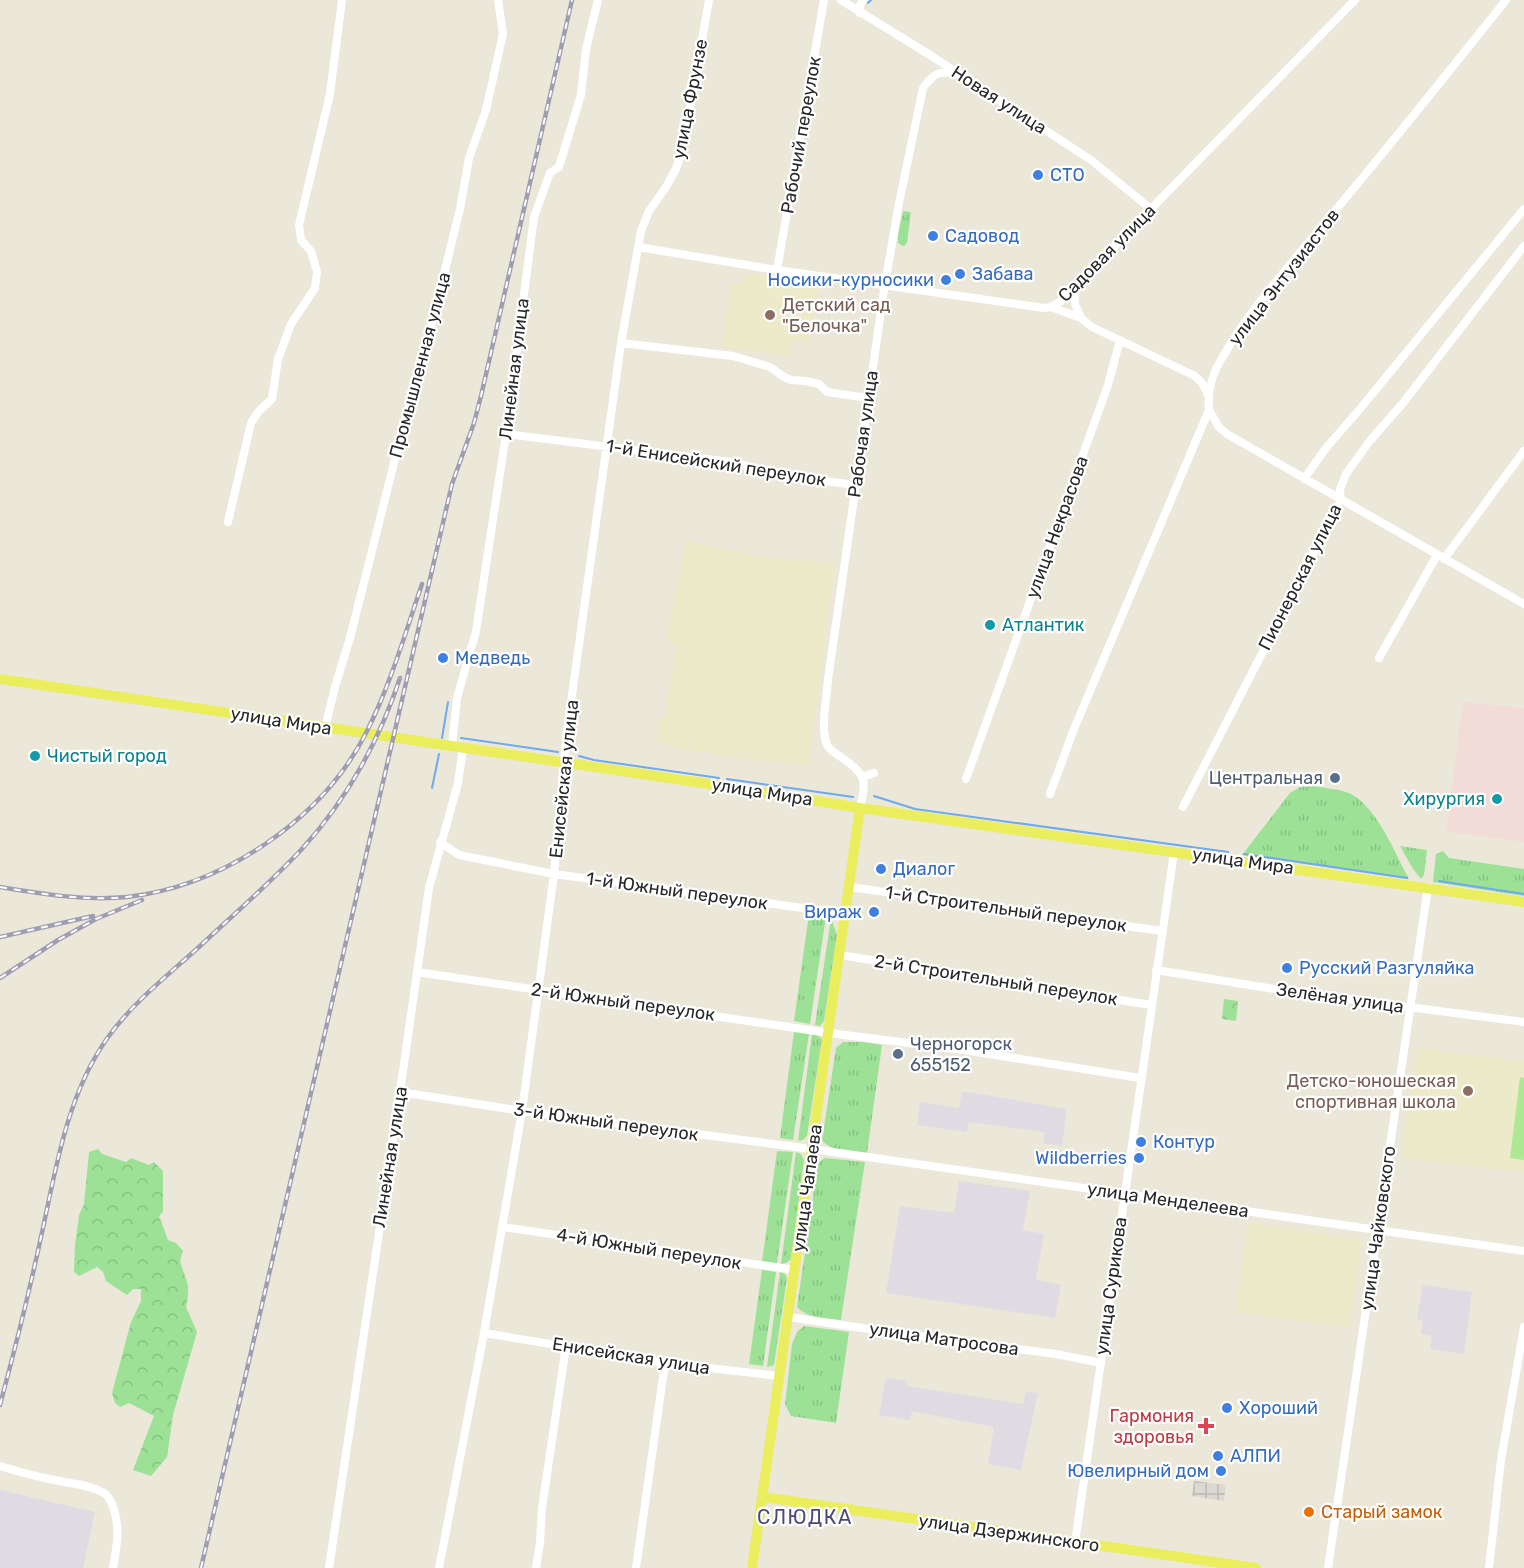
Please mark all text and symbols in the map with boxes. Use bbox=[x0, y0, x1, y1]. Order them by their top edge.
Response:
street label: улица Фрунзе bbox=[668, 37, 712, 161]
street label: Рабочий переулок bbox=[776, 54, 826, 215]
street label: Новая улица bbox=[947, 61, 1051, 139]
place label: СТО bbox=[1050, 164, 1085, 186]
marker: СТО bbox=[1031, 168, 1045, 182]
street label: Садовая улица bbox=[1054, 200, 1160, 306]
street label: улица Энтузиастов bbox=[1224, 204, 1344, 350]
place label: Садовод bbox=[945, 225, 1019, 247]
marker: Садовод bbox=[926, 229, 940, 243]
place label: Забава bbox=[972, 263, 1034, 285]
marker: Забава bbox=[953, 267, 967, 281]
place label: Носики-курносики bbox=[768, 269, 934, 291]
street label: Промышленная улица bbox=[385, 270, 455, 460]
marker: Носики-курносики bbox=[939, 273, 953, 287]
place label: Детский сад "Белочка" bbox=[782, 294, 891, 337]
street label: Линейная улица bbox=[494, 297, 534, 441]
marker: Детский сад "Белочка" bbox=[763, 308, 777, 322]
street label: Рабочая улица bbox=[843, 369, 883, 499]
street label: 1-й Енисейский переулок bbox=[604, 435, 828, 491]
street label: улица Некрасова bbox=[1021, 453, 1093, 601]
street label: Пионерская улица bbox=[1254, 500, 1346, 654]
place label: Атлантик bbox=[1002, 614, 1085, 636]
marker: Атлантик bbox=[983, 618, 997, 632]
place label: Медведь bbox=[455, 647, 530, 669]
marker: Медведь bbox=[436, 651, 450, 665]
street label: Енисейская улица bbox=[545, 699, 583, 859]
street label: улица Мира bbox=[229, 702, 333, 740]
place label: Чистый город bbox=[47, 745, 167, 767]
marker: Чистый город bbox=[28, 749, 42, 763]
place label: Центральная bbox=[1209, 767, 1323, 789]
marker: Центральная bbox=[1328, 771, 1342, 785]
street label: улица Мира bbox=[710, 773, 814, 811]
place label: Хирургия bbox=[1403, 788, 1485, 810]
marker: Хирургия bbox=[1490, 792, 1504, 806]
street label: улица Мира bbox=[1191, 843, 1295, 879]
place label: Диалог bbox=[893, 858, 955, 880]
marker: Диалог bbox=[874, 862, 888, 876]
street label: 1-й Южный переулок bbox=[585, 867, 770, 915]
street label: 1-й Строительный переулок bbox=[884, 881, 1129, 937]
place label: Вираж bbox=[804, 901, 862, 923]
marker: Вираж bbox=[867, 905, 881, 919]
street label: 2-й Строительный переулок bbox=[873, 950, 1120, 1010]
place label: Русский Разгуляйка bbox=[1299, 957, 1475, 979]
marker: Русский Разгуляйка bbox=[1280, 961, 1294, 975]
street label: 2-й Южный переулок bbox=[530, 978, 717, 1026]
street label: Зелёная улица bbox=[1275, 978, 1405, 1018]
place label: Черногорск 655152 bbox=[910, 1033, 1012, 1076]
marker: Черногорск 655152 bbox=[891, 1047, 905, 1061]
place label: Детско-юношеская спортивная школа bbox=[1287, 1070, 1456, 1113]
marker: Детско-юношеская спортивная школа bbox=[1461, 1084, 1475, 1098]
street label: Линейная улица bbox=[368, 1085, 412, 1229]
street label: 3-й Южный переулок bbox=[512, 1098, 700, 1146]
street label: улица Чапаева bbox=[787, 1123, 827, 1253]
place label: Контур bbox=[1153, 1131, 1215, 1153]
marker: Контур bbox=[1134, 1135, 1148, 1149]
street label: улица Чайковского bbox=[1356, 1144, 1400, 1312]
place label: Wildberries bbox=[1035, 1147, 1127, 1169]
marker: Wildberries bbox=[1132, 1151, 1146, 1165]
street label: улица Менделеева bbox=[1086, 1178, 1250, 1222]
street label: улица Сурикова bbox=[1090, 1215, 1132, 1357]
street label: 4-й Южный переулок bbox=[555, 1224, 743, 1275]
street label: улица Матросова bbox=[868, 1318, 1020, 1360]
street label: Енисейская улица bbox=[551, 1333, 711, 1379]
place label: Хороший bbox=[1239, 1397, 1318, 1419]
marker: Хороший bbox=[1220, 1401, 1234, 1415]
place label: Гармония здоровья bbox=[1110, 1405, 1194, 1448]
marker: Гармония здоровья bbox=[1199, 1419, 1213, 1433]
place label: АЛПИ bbox=[1230, 1445, 1281, 1467]
marker: АЛПИ bbox=[1211, 1449, 1225, 1463]
place label: Ювелирный дом bbox=[1067, 1460, 1209, 1482]
marker: Ювелирный дом bbox=[1214, 1464, 1228, 1478]
place label: Старый замок bbox=[1321, 1501, 1443, 1523]
district label: СЛЮДКА bbox=[757, 1505, 853, 1529]
marker: Старый замок bbox=[1302, 1505, 1316, 1519]
street label: улица Дзержинского bbox=[917, 1509, 1101, 1557]

